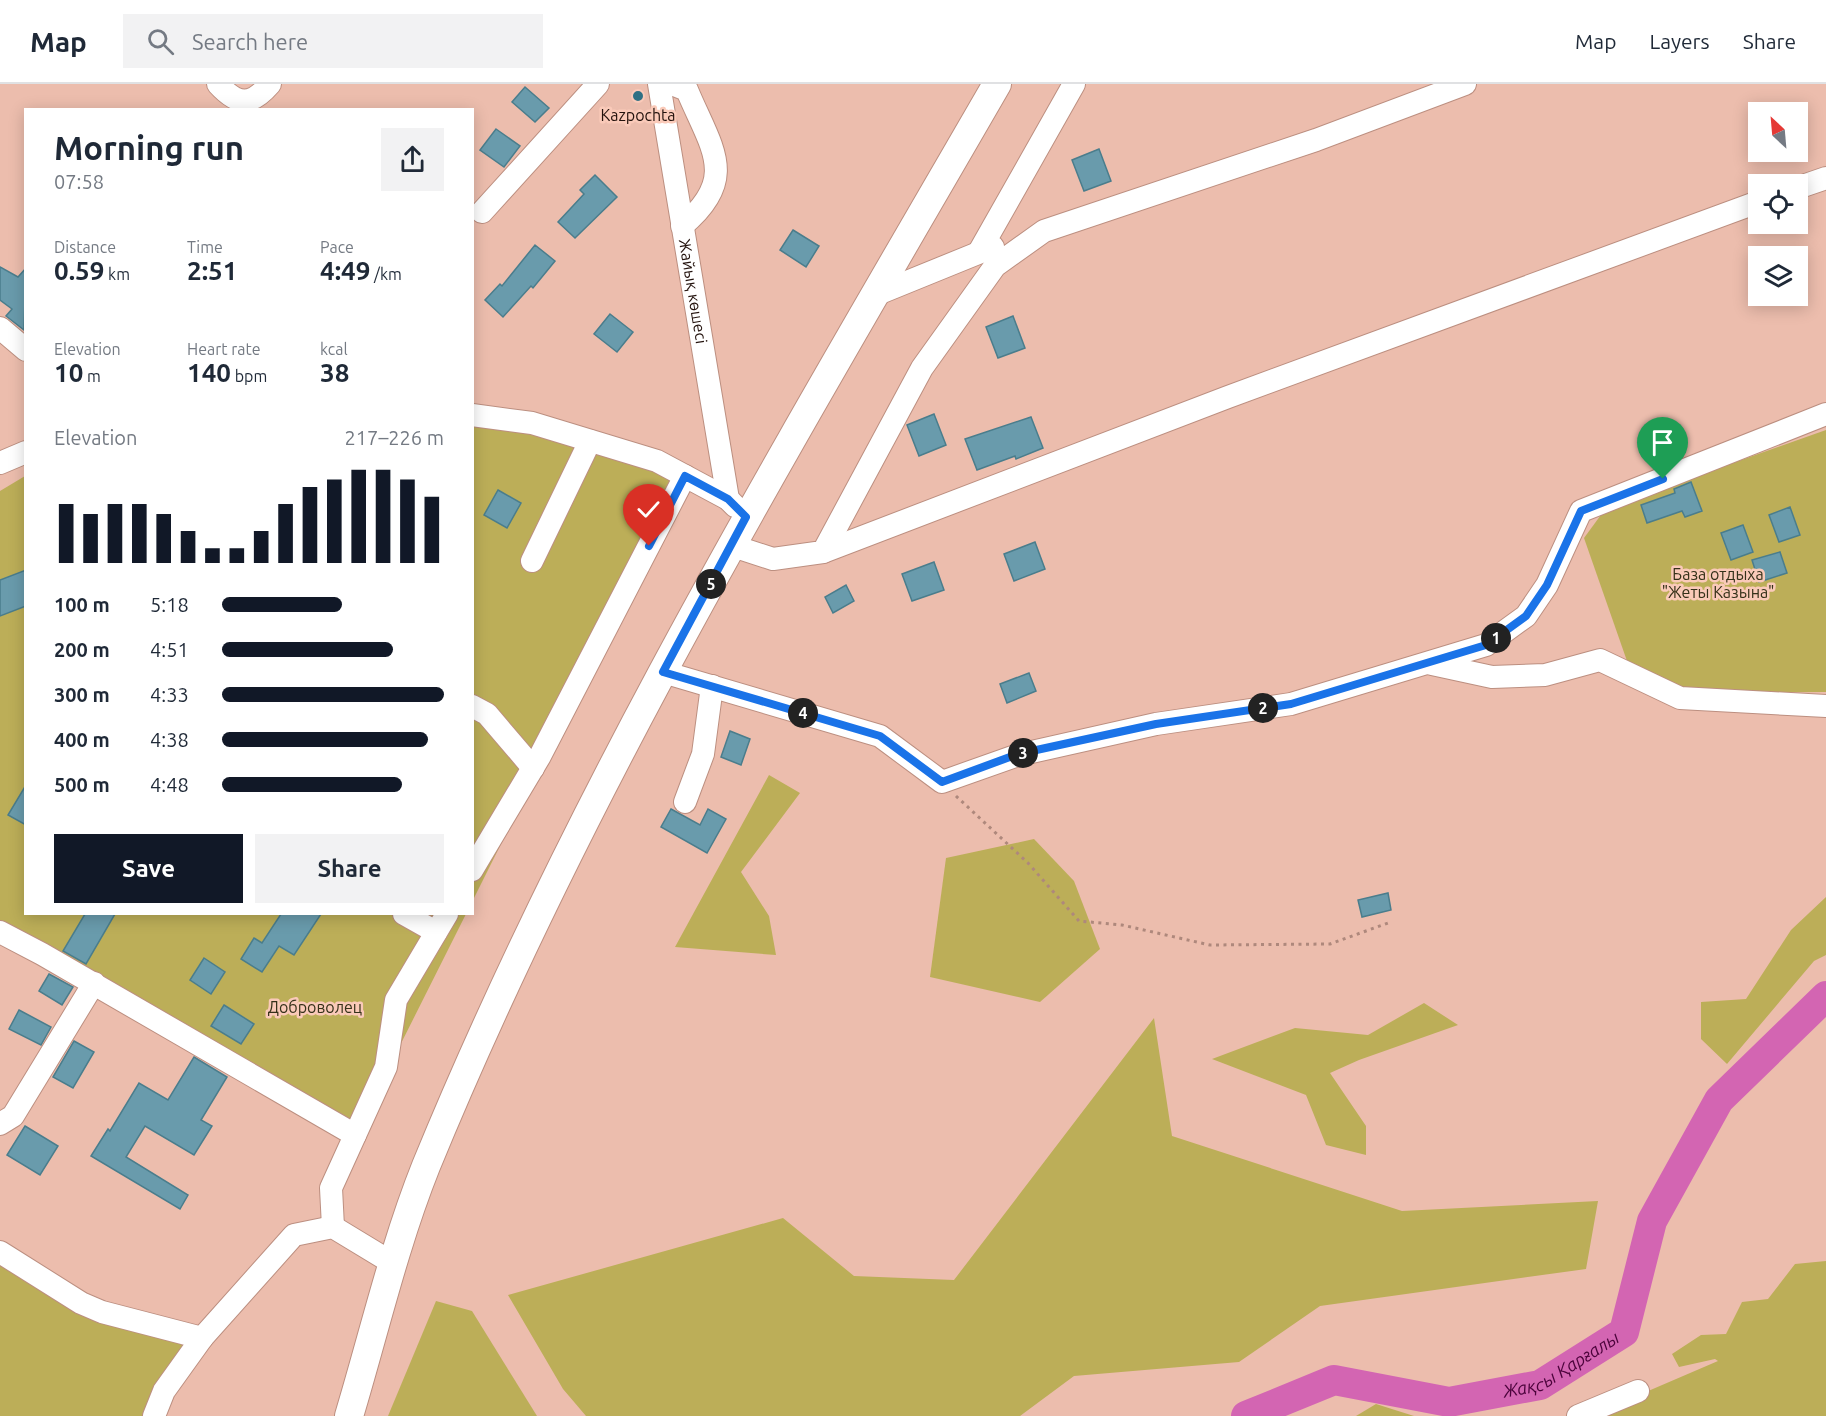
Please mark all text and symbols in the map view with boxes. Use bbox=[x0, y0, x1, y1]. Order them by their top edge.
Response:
search box bbox=[123, 14, 543, 68]
icon: search bbox=[144, 25, 177, 58]
text: Map bbox=[30, 26, 87, 57]
text: Search here bbox=[192, 29, 308, 54]
text: Map bbox=[1575, 29, 1616, 53]
text: Layers bbox=[1649, 29, 1710, 53]
text: Share bbox=[1743, 29, 1796, 53]
marker: Kazpochta bbox=[631, 89, 645, 103]
north arrow bbox=[1748, 102, 1808, 162]
map controls bbox=[1748, 102, 1808, 306]
place label: Kazpochta bbox=[600, 106, 676, 124]
button: share bbox=[381, 128, 444, 191]
text: Morning run bbox=[54, 129, 244, 166]
text: 07:58 bbox=[54, 170, 104, 193]
button: locate bbox=[1748, 174, 1808, 234]
street label: Жайық көшесі bbox=[676, 237, 711, 345]
text: Distance bbox=[54, 238, 116, 256]
text: Time bbox=[187, 238, 223, 256]
text: Pace bbox=[320, 238, 354, 256]
button: layers bbox=[1748, 246, 1808, 306]
text: 0.59 bbox=[54, 256, 104, 285]
text: 2:51 bbox=[187, 256, 237, 285]
text: 4:49 bbox=[320, 256, 370, 285]
text: km bbox=[104, 265, 130, 283]
text: /km bbox=[370, 265, 402, 283]
text: Elevation bbox=[54, 340, 121, 358]
text: Heart rate bbox=[187, 340, 261, 358]
text: kcal bbox=[320, 340, 348, 358]
text: 10 bbox=[54, 358, 83, 387]
text: 140 bbox=[187, 358, 231, 387]
text: 38 bbox=[320, 358, 349, 387]
text: m bbox=[83, 367, 101, 385]
text: bpm bbox=[231, 367, 267, 385]
pin bbox=[1637, 417, 1688, 479]
text: Elevation bbox=[54, 426, 137, 449]
text: 217–226 m bbox=[345, 426, 444, 449]
icon: arrive bbox=[1646, 426, 1679, 459]
pin bbox=[623, 484, 674, 546]
icon: check bbox=[632, 493, 665, 526]
park label: База отдыха "Жеты Казына" bbox=[1662, 565, 1774, 601]
pin: 5 bbox=[696, 569, 726, 599]
text: 5 bbox=[706, 575, 716, 593]
text: 100 m bbox=[54, 593, 110, 616]
text: 5:18 bbox=[150, 593, 189, 616]
pin: 1 bbox=[1481, 623, 1511, 653]
text: 1 bbox=[1491, 629, 1501, 647]
text: 200 m bbox=[54, 638, 110, 661]
text: 4:51 bbox=[150, 638, 189, 661]
text: 300 m bbox=[54, 683, 110, 706]
text: 4:33 bbox=[150, 683, 189, 706]
pin: 2 bbox=[1248, 693, 1278, 723]
pin: 4 bbox=[788, 698, 818, 728]
text: 2 bbox=[1258, 699, 1268, 717]
text: 4 bbox=[798, 704, 808, 722]
text: 400 m bbox=[54, 728, 110, 751]
text: 4:38 bbox=[150, 728, 189, 751]
pin: 3 bbox=[1008, 738, 1038, 768]
text: 3 bbox=[1018, 744, 1028, 762]
text: 500 m bbox=[54, 773, 110, 796]
text: 4:48 bbox=[150, 773, 189, 796]
button: Save bbox=[54, 834, 243, 903]
button: Share bbox=[255, 834, 444, 903]
park label: Доброволец bbox=[268, 998, 362, 1016]
water label: Жақсы Қарғалы bbox=[1500, 1327, 1622, 1401]

